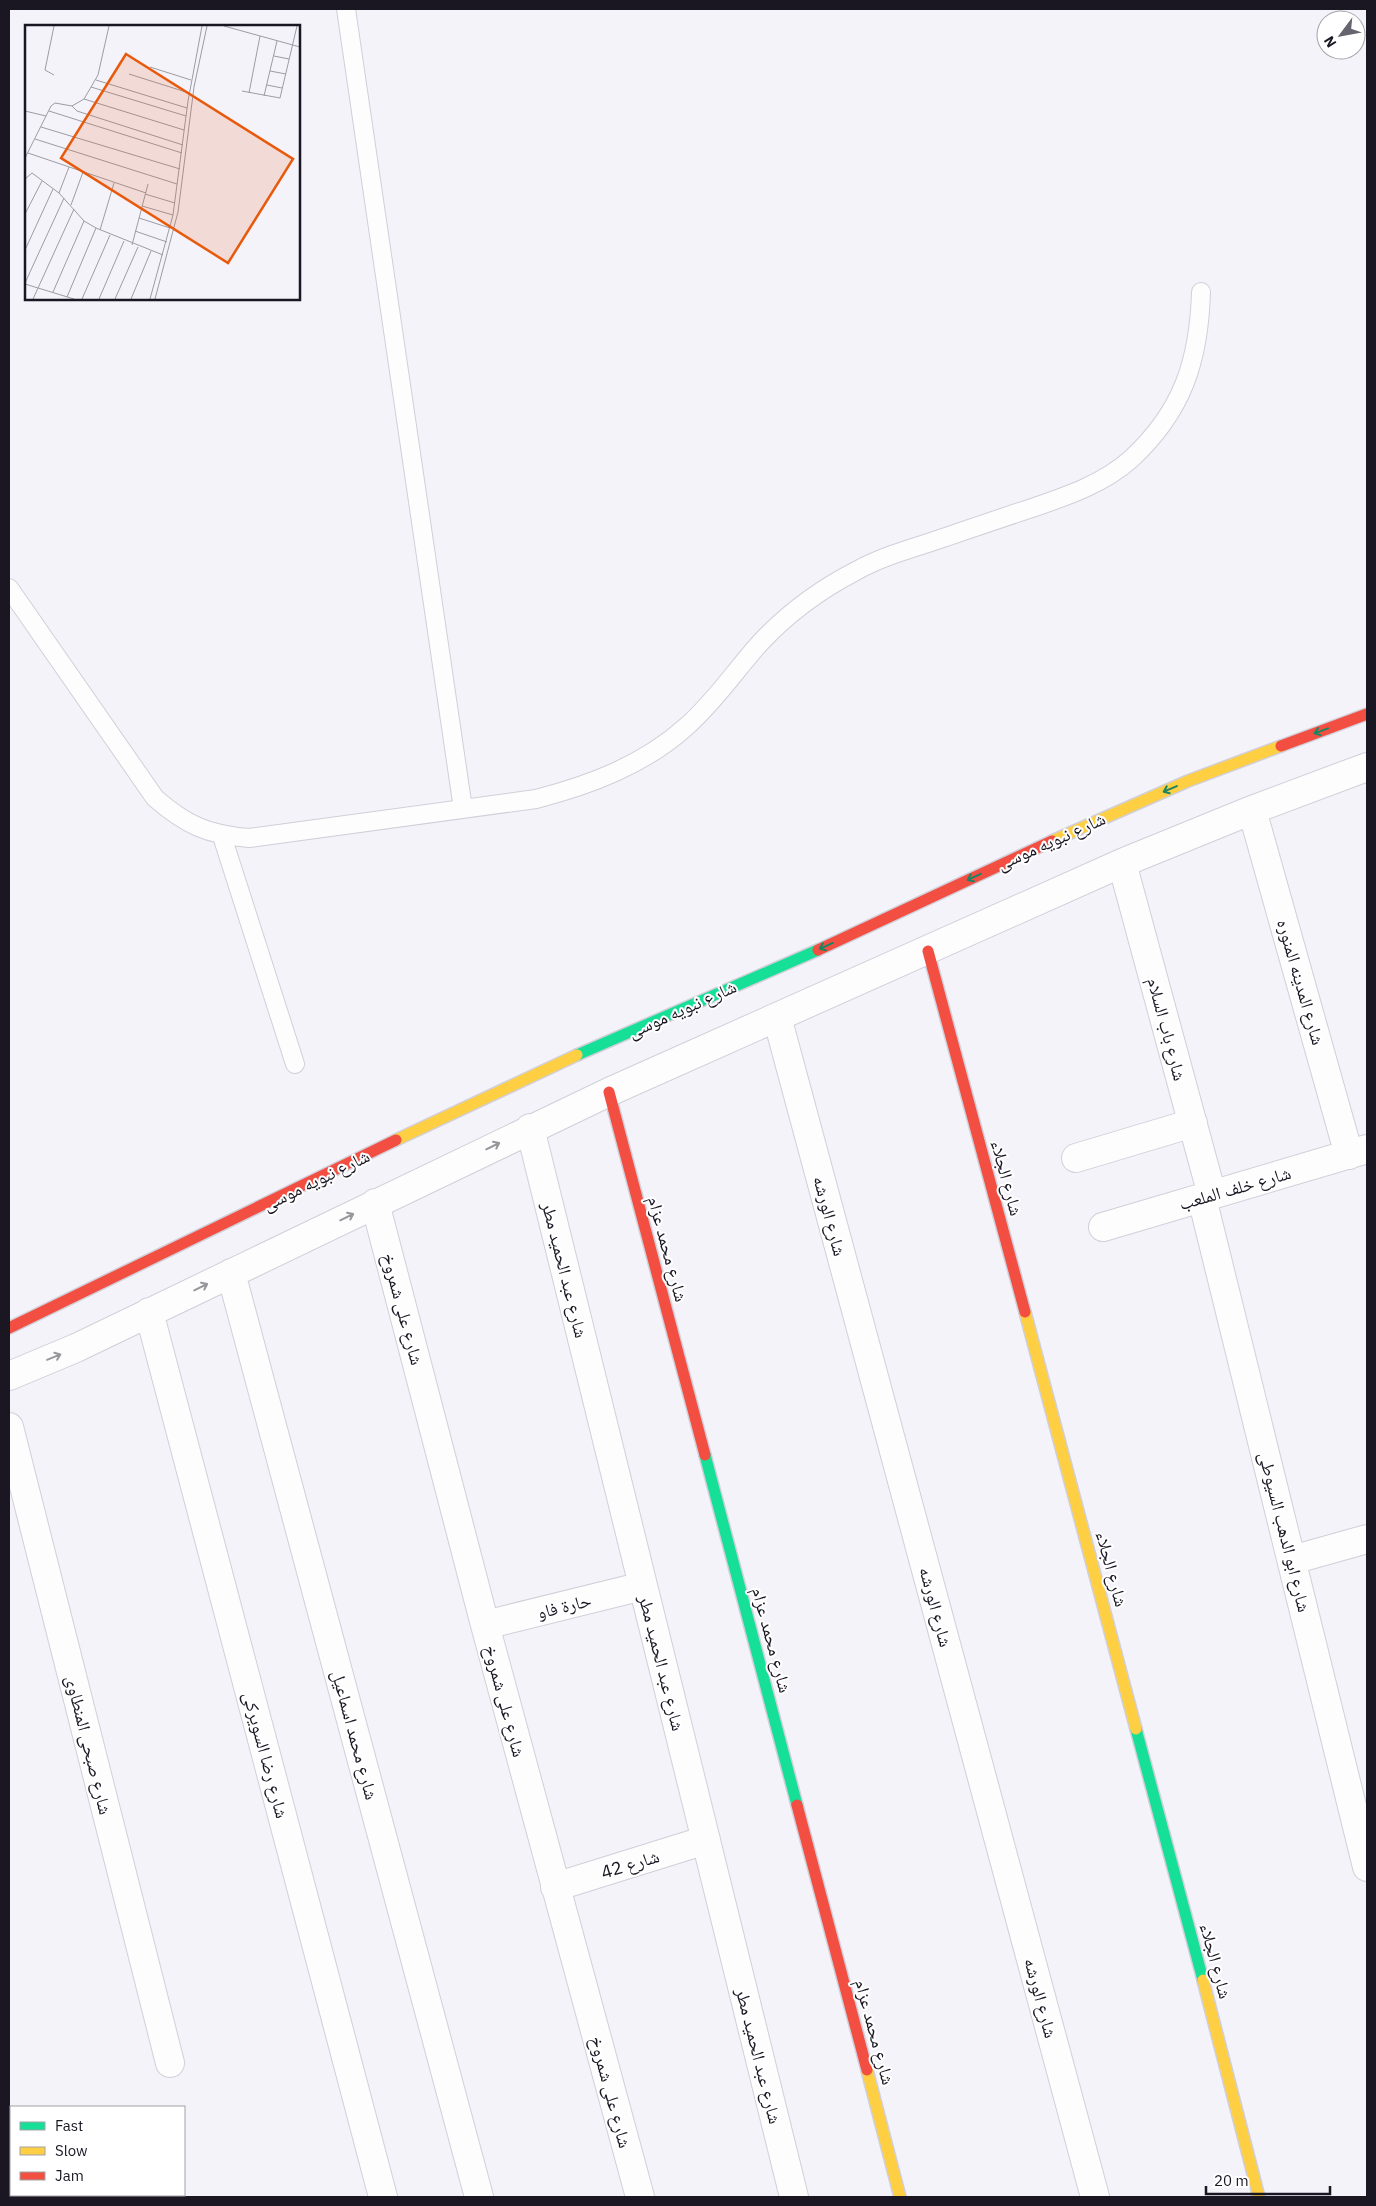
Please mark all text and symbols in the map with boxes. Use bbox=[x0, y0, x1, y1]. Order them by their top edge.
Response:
north arrow bbox=[1316, 10, 1366, 60]
inset map bbox=[25, 25, 300, 300]
text: N bbox=[1320, 33, 1340, 51]
one-way arrow bbox=[1314, 727, 1330, 736]
one-way arrow bbox=[1163, 785, 1178, 795]
street label: شارع نبويه موسى bbox=[993, 807, 1109, 875]
one-way arrow bbox=[966, 872, 981, 882]
street label: شارع المدينه المنوره bbox=[1272, 916, 1330, 1048]
one-way arrow bbox=[819, 941, 834, 951]
street label: شارع نبويه موسى bbox=[624, 975, 740, 1043]
street label: شارع باب السلام bbox=[1141, 975, 1192, 1083]
street label: شارع الجلاء bbox=[986, 1138, 1028, 1218]
one-way arrow bbox=[485, 1141, 500, 1150]
street label: شارع نبويه موسى bbox=[259, 1144, 373, 1216]
street label: شارع خلف الملعب bbox=[1176, 1161, 1294, 1215]
street label: شارع الورشه bbox=[808, 1173, 852, 1259]
street label: شارع محمد عزام bbox=[642, 1194, 693, 1305]
street label: شارع عبد الحميد مطر bbox=[537, 1199, 593, 1340]
one-way arrow bbox=[339, 1212, 354, 1221]
street label: شارع على شمروخ bbox=[376, 1250, 429, 1368]
one-way arrow bbox=[193, 1282, 208, 1292]
one-way arrow bbox=[46, 1352, 61, 1361]
street label: شارع ابو الدهب السيوطى bbox=[1254, 1450, 1316, 1614]
street label: شارع الجلاء bbox=[1091, 1529, 1133, 1609]
street label: شارع الورشه bbox=[914, 1564, 958, 1650]
street label: شارع محمد عزام bbox=[746, 1585, 797, 1696]
street label: حارة فاو bbox=[534, 1588, 594, 1624]
street label: شارع عبد الحميد مطر bbox=[634, 1592, 690, 1733]
street label: شارع على شمروخ bbox=[478, 1642, 531, 1760]
street label: شارع محمد اسماعيل bbox=[327, 1668, 383, 1802]
street label: شارع صبحى المنطاوى bbox=[61, 1673, 117, 1817]
street label: شارع رضا السويركى bbox=[238, 1689, 294, 1821]
street label: شارع 42 bbox=[598, 1844, 662, 1884]
street label: شارع الجلاء bbox=[1195, 1921, 1237, 2001]
street label: شارع الورشه bbox=[1019, 1955, 1063, 2041]
street label: شارع محمد عزام bbox=[849, 1977, 900, 2088]
street label: شارع عبد الحميد مطر bbox=[731, 1985, 787, 2126]
street label: شارع على شمروخ bbox=[584, 2033, 637, 2151]
legend bbox=[10, 2106, 185, 2196]
text: Fast bbox=[55, 2116, 83, 2135]
text: Slow bbox=[55, 2141, 88, 2160]
scale bar bbox=[1206, 2164, 1330, 2196]
text: Jam bbox=[55, 2166, 84, 2185]
text: 20 m bbox=[1214, 2171, 1249, 2190]

